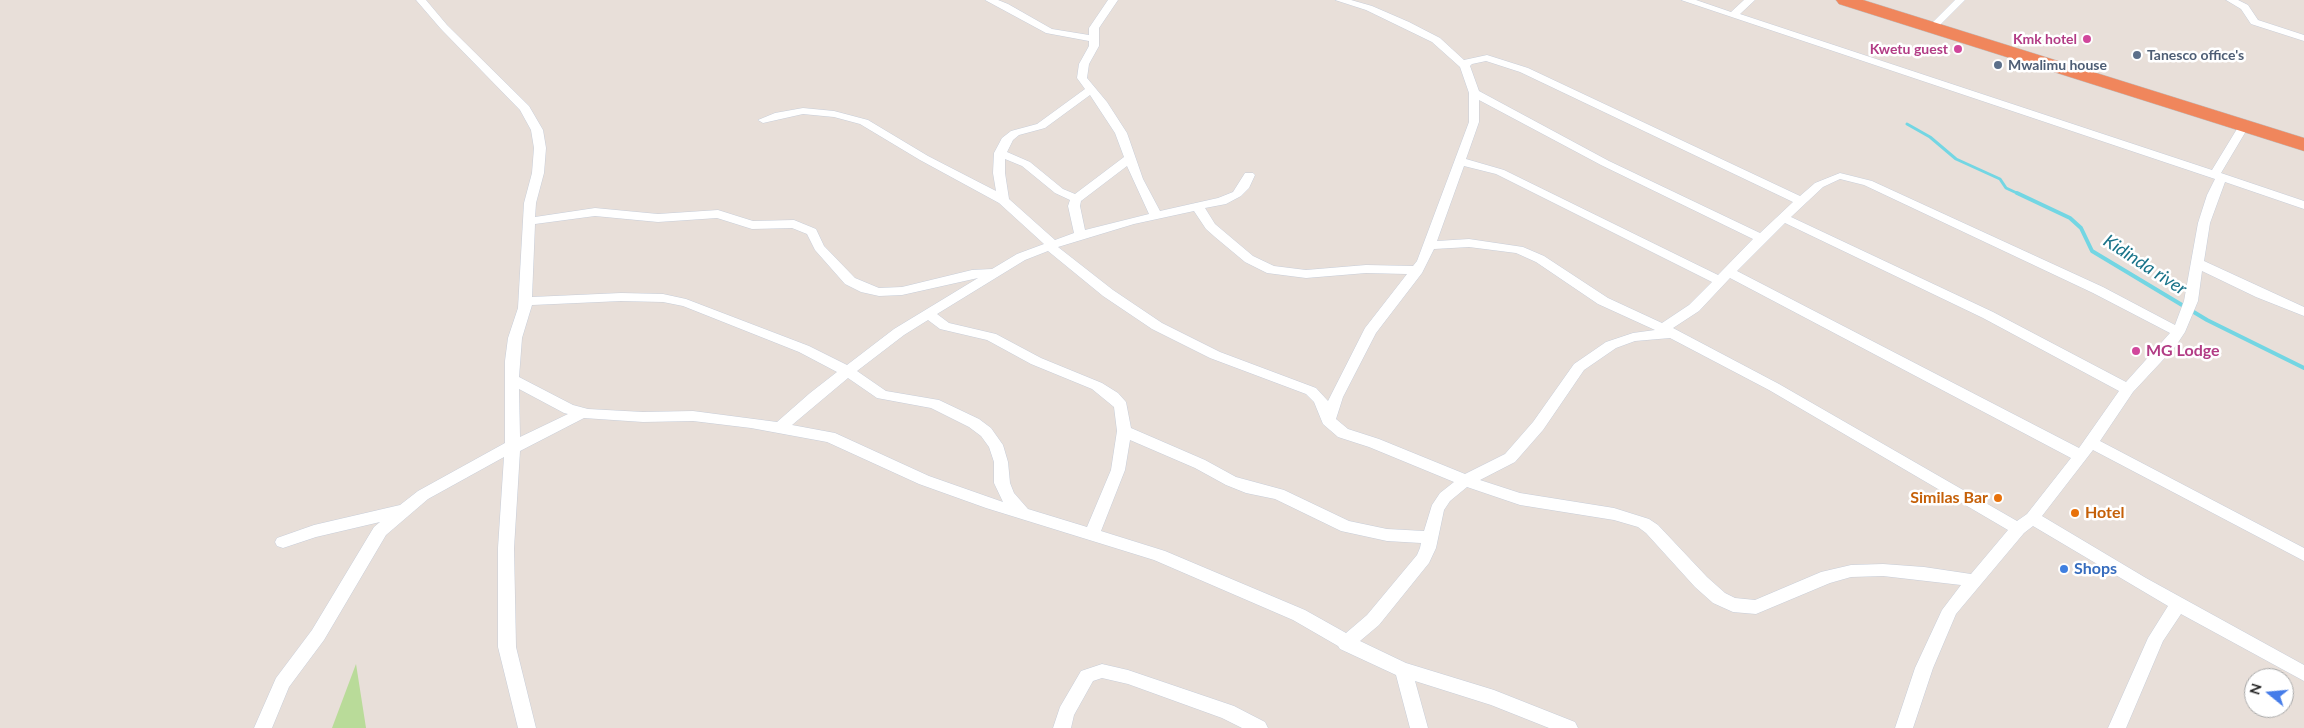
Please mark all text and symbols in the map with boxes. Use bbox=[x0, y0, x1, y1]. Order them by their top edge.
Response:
place label: Kmk hotel bbox=[2013, 31, 2077, 47]
marker: Kmk hotel bbox=[2081, 33, 2093, 45]
place label: Kwetu guest bbox=[1870, 41, 1948, 57]
marker: Kwetu guest bbox=[1952, 43, 1964, 55]
place label: Tanesco office's bbox=[2147, 47, 2244, 63]
marker: Tanesco office's bbox=[2131, 49, 2143, 61]
place label: Mwalimu house bbox=[2008, 57, 2107, 73]
marker: Mwalimu house bbox=[1992, 59, 2004, 71]
water label: Kidinda river bbox=[2099, 230, 2191, 300]
place label: MG Lodge bbox=[2146, 341, 2220, 361]
marker: MG Lodge bbox=[2130, 345, 2142, 357]
place label: Similas Bar bbox=[1910, 488, 1988, 508]
marker: Similas Bar bbox=[1992, 492, 2004, 504]
place label: Hotel bbox=[2085, 503, 2125, 523]
marker: Hotel bbox=[2069, 507, 2081, 519]
place label: Shops bbox=[2074, 559, 2117, 579]
marker: Shops bbox=[2058, 563, 2070, 575]
north arrow bbox=[2244, 668, 2294, 718]
text: N bbox=[2245, 681, 2265, 696]

